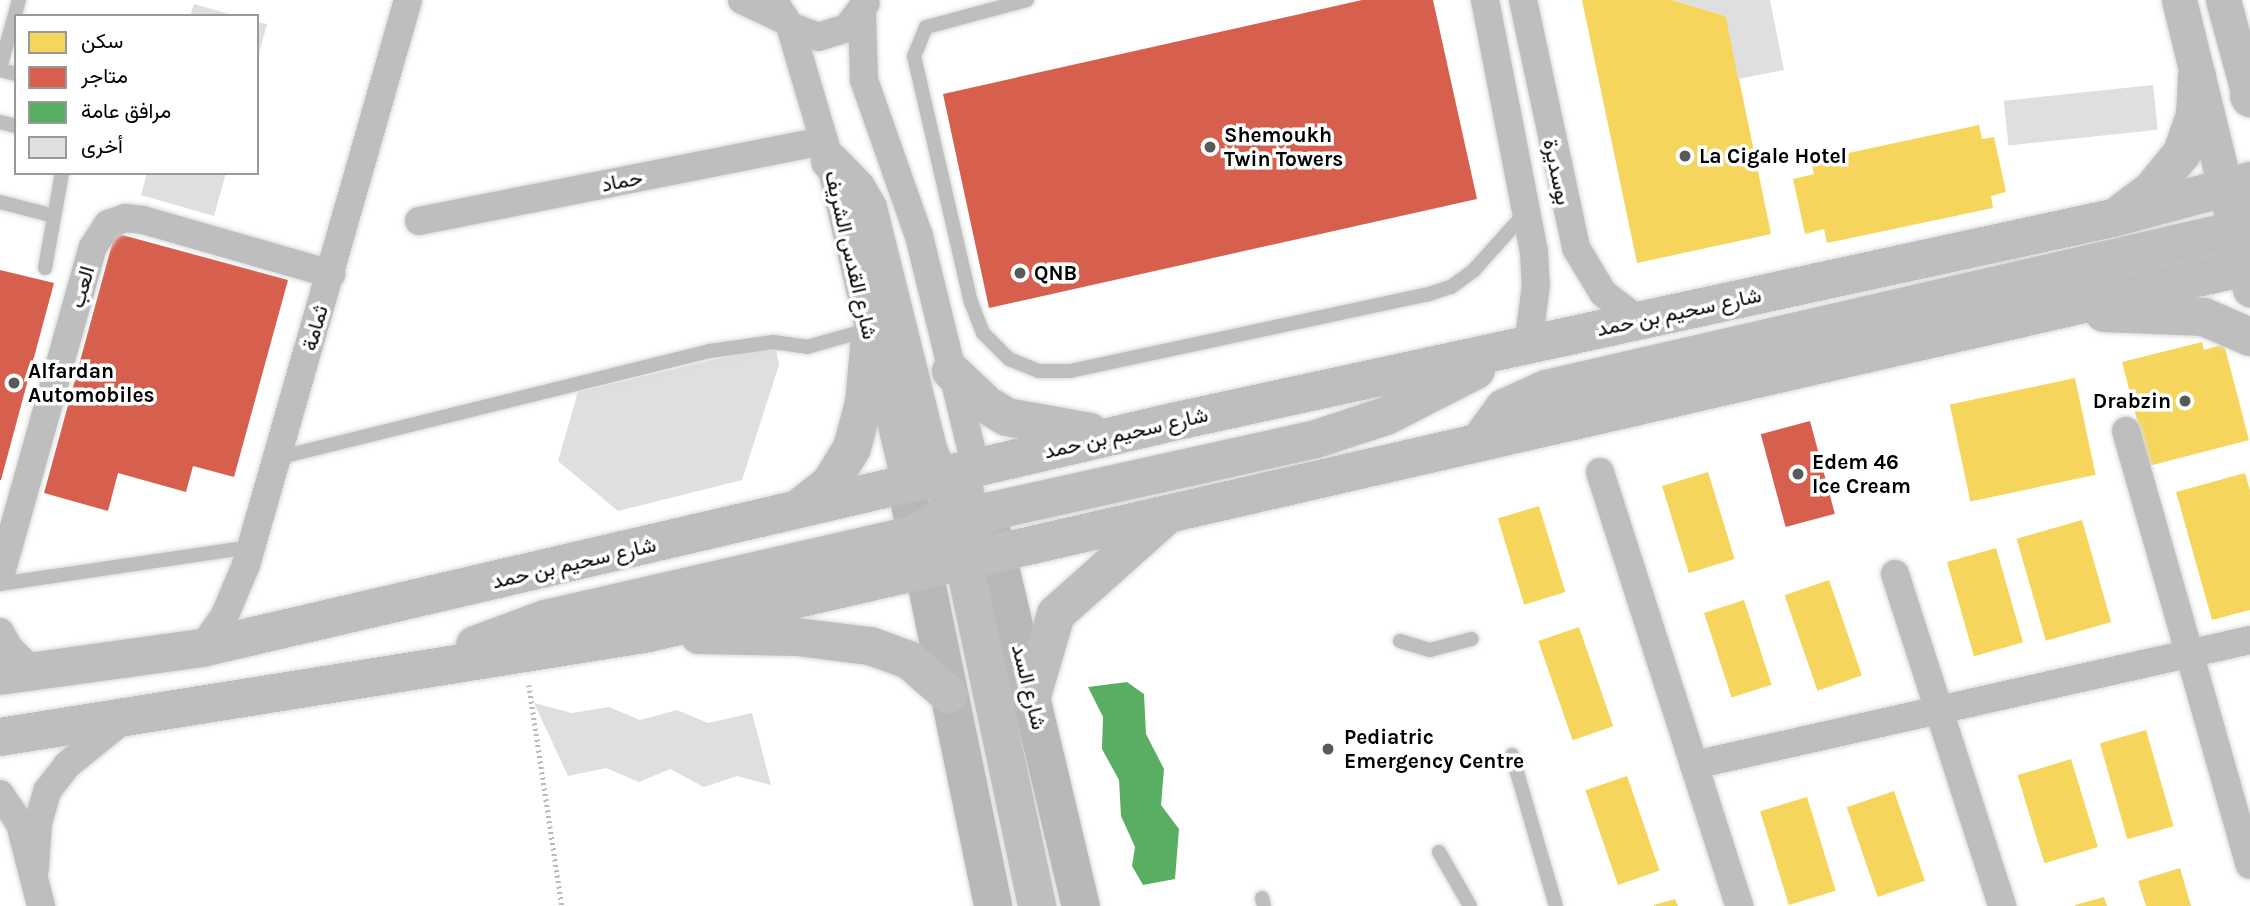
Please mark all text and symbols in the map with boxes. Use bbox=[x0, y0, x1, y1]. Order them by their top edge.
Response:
legend bbox=[14, 14, 259, 175]
text: سكن bbox=[81, 29, 123, 53]
text: متاجر bbox=[81, 64, 128, 88]
text: مرافق عامة bbox=[81, 99, 171, 123]
place label: Shemoukh Twin Towers bbox=[1224, 122, 1343, 172]
text: أخرى bbox=[81, 134, 123, 158]
street label: بوسديرة bbox=[1538, 137, 1576, 207]
marker: Shemoukh Twin Towers bbox=[1202, 139, 1218, 155]
place label: La Cigale Hotel bbox=[1699, 143, 1847, 169]
marker: La Cigale Hotel bbox=[1677, 148, 1693, 164]
street label: حماد bbox=[599, 165, 645, 197]
street label: شارع القدس الشريف bbox=[819, 168, 883, 342]
place label: QNB bbox=[1034, 260, 1077, 286]
street label: العب bbox=[64, 263, 100, 311]
marker: QNB bbox=[1012, 265, 1028, 281]
street label: شارع سحيم بن حمد bbox=[1594, 282, 1764, 342]
street label: ثمامة bbox=[297, 302, 333, 354]
place label: Alfardan Automobiles bbox=[28, 358, 155, 408]
marker: Alfardan Automobiles bbox=[6, 375, 22, 391]
place label: Drabzin bbox=[2093, 388, 2171, 414]
marker: Drabzin bbox=[2177, 393, 2193, 409]
street label: شارع سحيم بن حمد bbox=[1042, 402, 1210, 464]
place label: Edem 46 Ice Cream bbox=[1812, 449, 1911, 499]
marker: Edem 46 Ice Cream bbox=[1790, 466, 1806, 482]
street label: شارع سحيم بن حمد bbox=[490, 532, 658, 594]
street label: شارع السد bbox=[1006, 642, 1052, 732]
place label: Pediatric Emergency Centre bbox=[1344, 724, 1524, 774]
marker: Pediatric Emergency Centre bbox=[1318, 739, 1338, 759]

